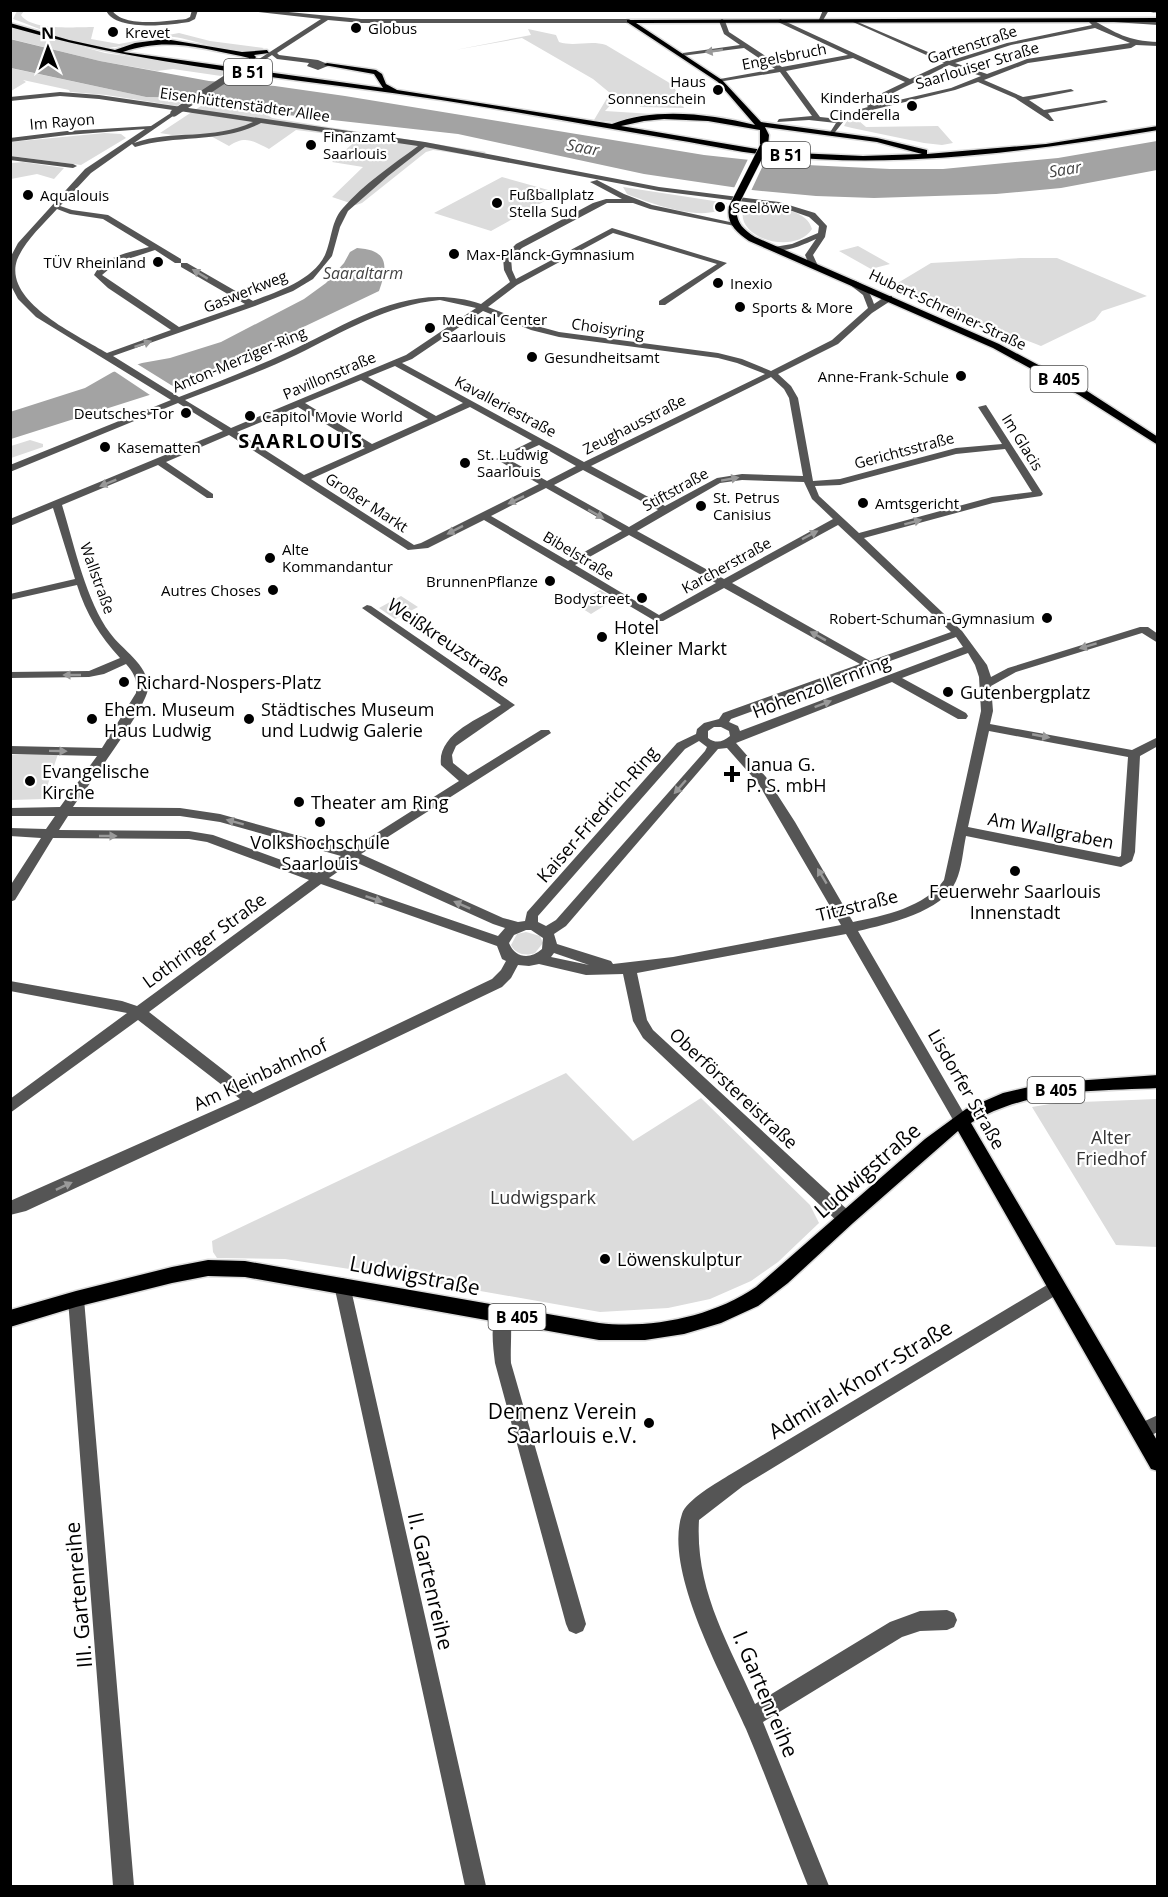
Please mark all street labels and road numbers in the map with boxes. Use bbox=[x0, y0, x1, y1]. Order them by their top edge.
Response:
street label: Gartenstraße bbox=[925, 20, 1019, 68]
street label: Saarlouiser Straße bbox=[913, 37, 1041, 93]
street label: Engelsbruch bbox=[740, 38, 828, 74]
road number: B 51 bbox=[224, 59, 272, 85]
street label: Eisenhüttenstädter Allee bbox=[159, 82, 331, 126]
street label: Im Rayon bbox=[29, 108, 95, 134]
road number: B 51 bbox=[762, 142, 810, 168]
street label: Hubert-Schreiner-Straße bbox=[866, 264, 1030, 354]
street label: Gaswerkweg bbox=[200, 265, 290, 317]
street label: Choisyring bbox=[570, 313, 646, 343]
street label: Anton-Merziger-Ring bbox=[169, 322, 309, 396]
street label: Pavillonstraße bbox=[279, 346, 379, 404]
road number: B 405 bbox=[1030, 366, 1088, 392]
street label: Kavalleriestraße bbox=[452, 371, 560, 441]
street label: Zeughausstraße bbox=[579, 389, 689, 459]
street label: Im Glacis bbox=[998, 410, 1048, 474]
street label: Gerichtsstraße bbox=[852, 427, 956, 473]
street label: Stiftstraße bbox=[638, 463, 712, 515]
street label: Großer Markt bbox=[322, 468, 412, 536]
street label: Bibelstraße bbox=[540, 526, 618, 584]
street label: Karcherstraße bbox=[678, 532, 774, 598]
street label: Wallstraße bbox=[76, 540, 120, 616]
street label: Weißkreuzstraße bbox=[383, 592, 515, 692]
street label: Hohenzollernring bbox=[749, 649, 894, 723]
street label: Kaiser-Friedrich-Ring bbox=[531, 740, 663, 887]
street label: Am Wallgraben bbox=[986, 806, 1116, 854]
street label: Titzstraße bbox=[814, 883, 900, 927]
street label: Lothringer Straße bbox=[137, 887, 271, 993]
street label: Oberförstereistraße bbox=[665, 1022, 803, 1154]
street label: Lisdorfer Straße bbox=[923, 1025, 1011, 1153]
street label: Am Kleinbahnhof bbox=[189, 1032, 332, 1116]
road number: B 405 bbox=[1028, 1077, 1084, 1103]
street label: Ludwigstraße bbox=[808, 1116, 926, 1224]
street label: Ludwigstraße bbox=[347, 1249, 483, 1301]
road number: B 405 bbox=[488, 1304, 546, 1330]
street label: Admiral-Knorr-Straße bbox=[763, 1313, 957, 1445]
street label: II. Gartenreihe bbox=[402, 1509, 460, 1653]
street label: III. Gartenreihe bbox=[58, 1521, 98, 1669]
street label: I. Gartenreihe bbox=[727, 1626, 805, 1762]

